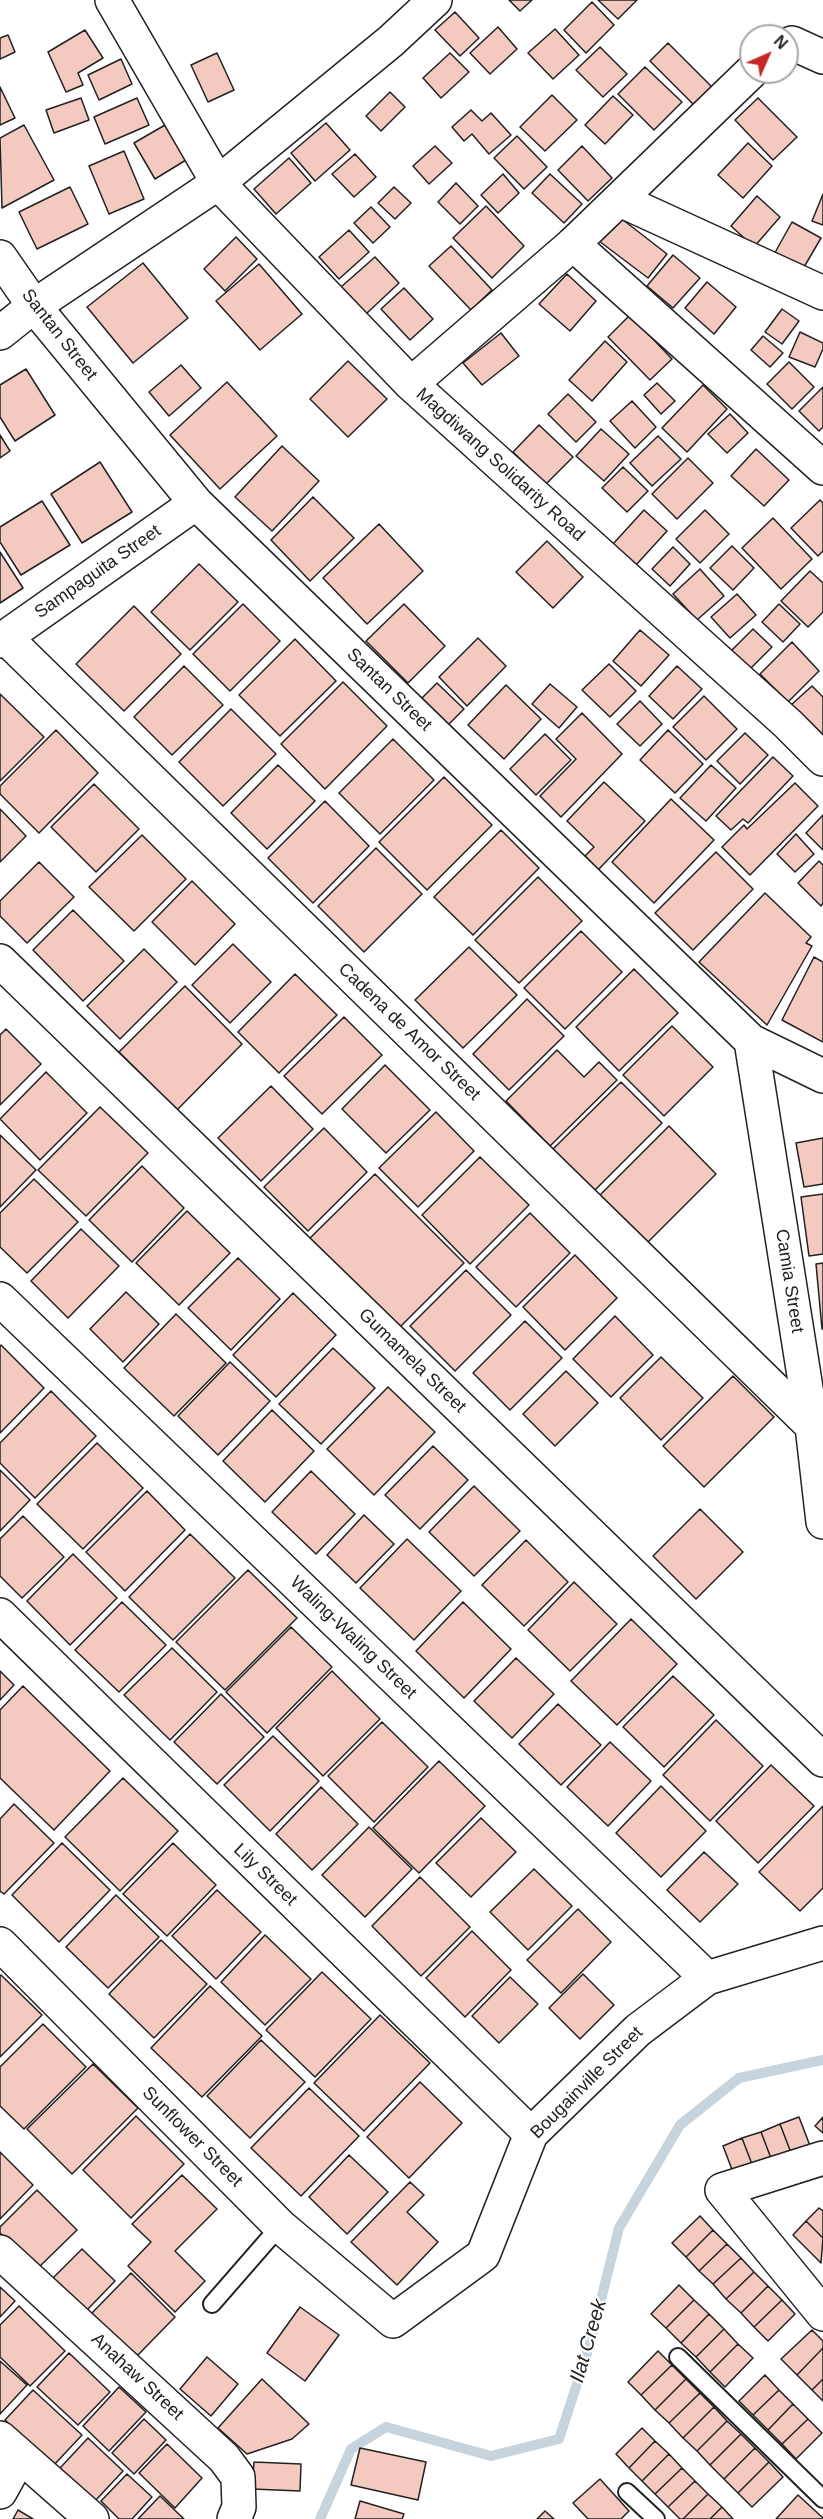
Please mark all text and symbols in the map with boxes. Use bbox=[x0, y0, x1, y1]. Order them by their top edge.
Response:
north arrow bbox=[739, 24, 799, 84]
text: N bbox=[771, 32, 791, 52]
street label: Santan Street bbox=[17, 285, 101, 385]
street label: Magdiwang Solidarity Road bbox=[411, 384, 589, 546]
street label: Sampaguita Street bbox=[31, 520, 165, 624]
street label: Santan Street bbox=[342, 644, 436, 736]
street label: Cadena de Amor Street bbox=[333, 959, 485, 1105]
street label: Camia Street bbox=[770, 1227, 808, 1335]
street label: Gumamela Street bbox=[354, 1304, 470, 1418]
street label: Waling-Waling Street bbox=[285, 1572, 421, 1704]
street label: Lily Street bbox=[229, 1839, 301, 1911]
street label: Bougainville Street bbox=[526, 2022, 648, 2144]
street label: Sunflower Street bbox=[137, 2082, 247, 2192]
water label: Ilat Creek bbox=[566, 2297, 612, 2385]
street label: Anahaw Street bbox=[86, 2329, 188, 2425]

